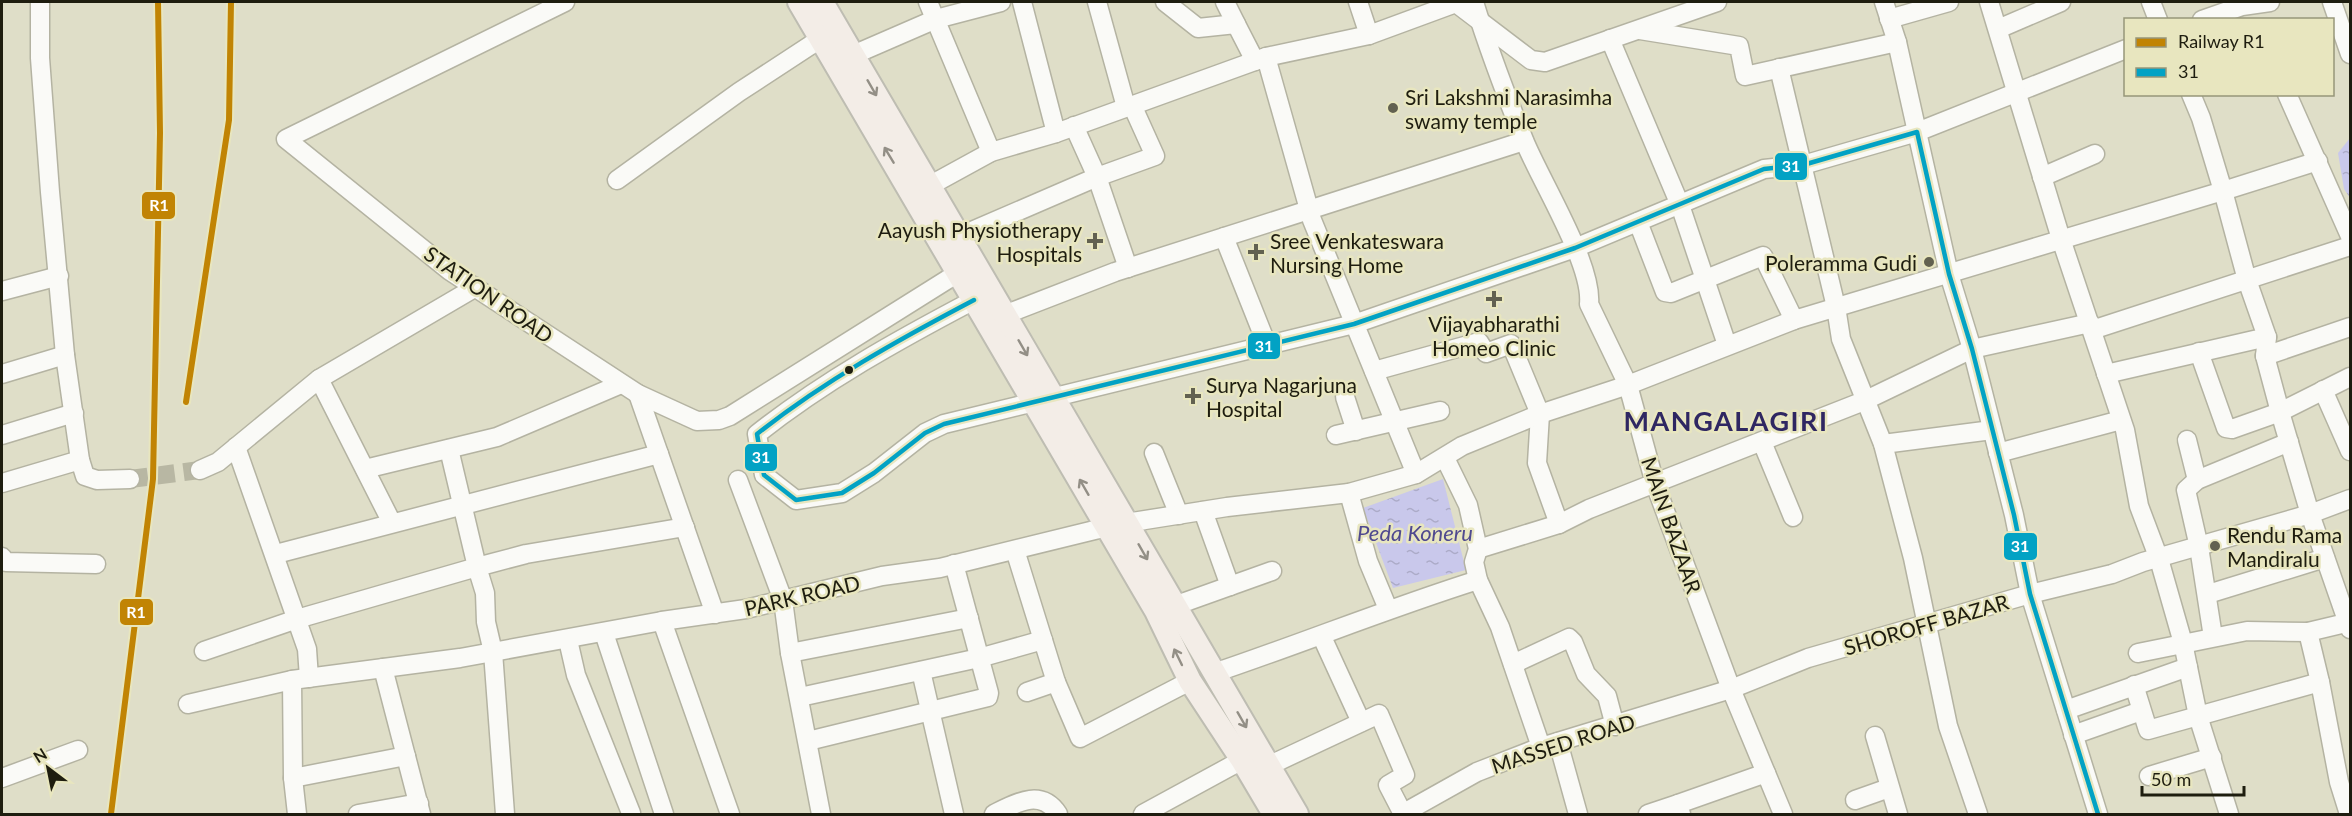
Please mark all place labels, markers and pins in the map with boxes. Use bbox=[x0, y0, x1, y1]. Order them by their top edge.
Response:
place label: Sri Lakshmi Narasimha swamy temple bbox=[1405, 84, 1612, 133]
marker: Sri Lakshmi Narasimha swamy temple bbox=[1386, 101, 1400, 115]
place label: Aayush Physiotherapy Hospitals bbox=[878, 217, 1082, 266]
place label: Sree Venkateswara Nursing Home bbox=[1270, 228, 1444, 277]
marker: Aayush Physiotherapy Hospitals bbox=[1086, 232, 1104, 250]
marker: Sree Venkateswara Nursing Home bbox=[1247, 243, 1265, 261]
place label: Poleramma Gudi bbox=[1765, 250, 1917, 275]
marker: Poleramma Gudi bbox=[1922, 255, 1936, 269]
marker: Vijayabharathi Homeo Clinic bbox=[1485, 290, 1503, 308]
place label: Vijayabharathi Homeo Clinic bbox=[1428, 311, 1560, 360]
unlabelled marker bbox=[843, 364, 855, 376]
place label: Surya Nagarjuna Hospital bbox=[1206, 372, 1357, 421]
marker: Surya Nagarjuna Hospital bbox=[1184, 387, 1202, 405]
place label: Rendu Rama Mandiralu bbox=[2227, 522, 2342, 571]
marker: Rendu Rama Mandiralu bbox=[2208, 539, 2222, 553]

